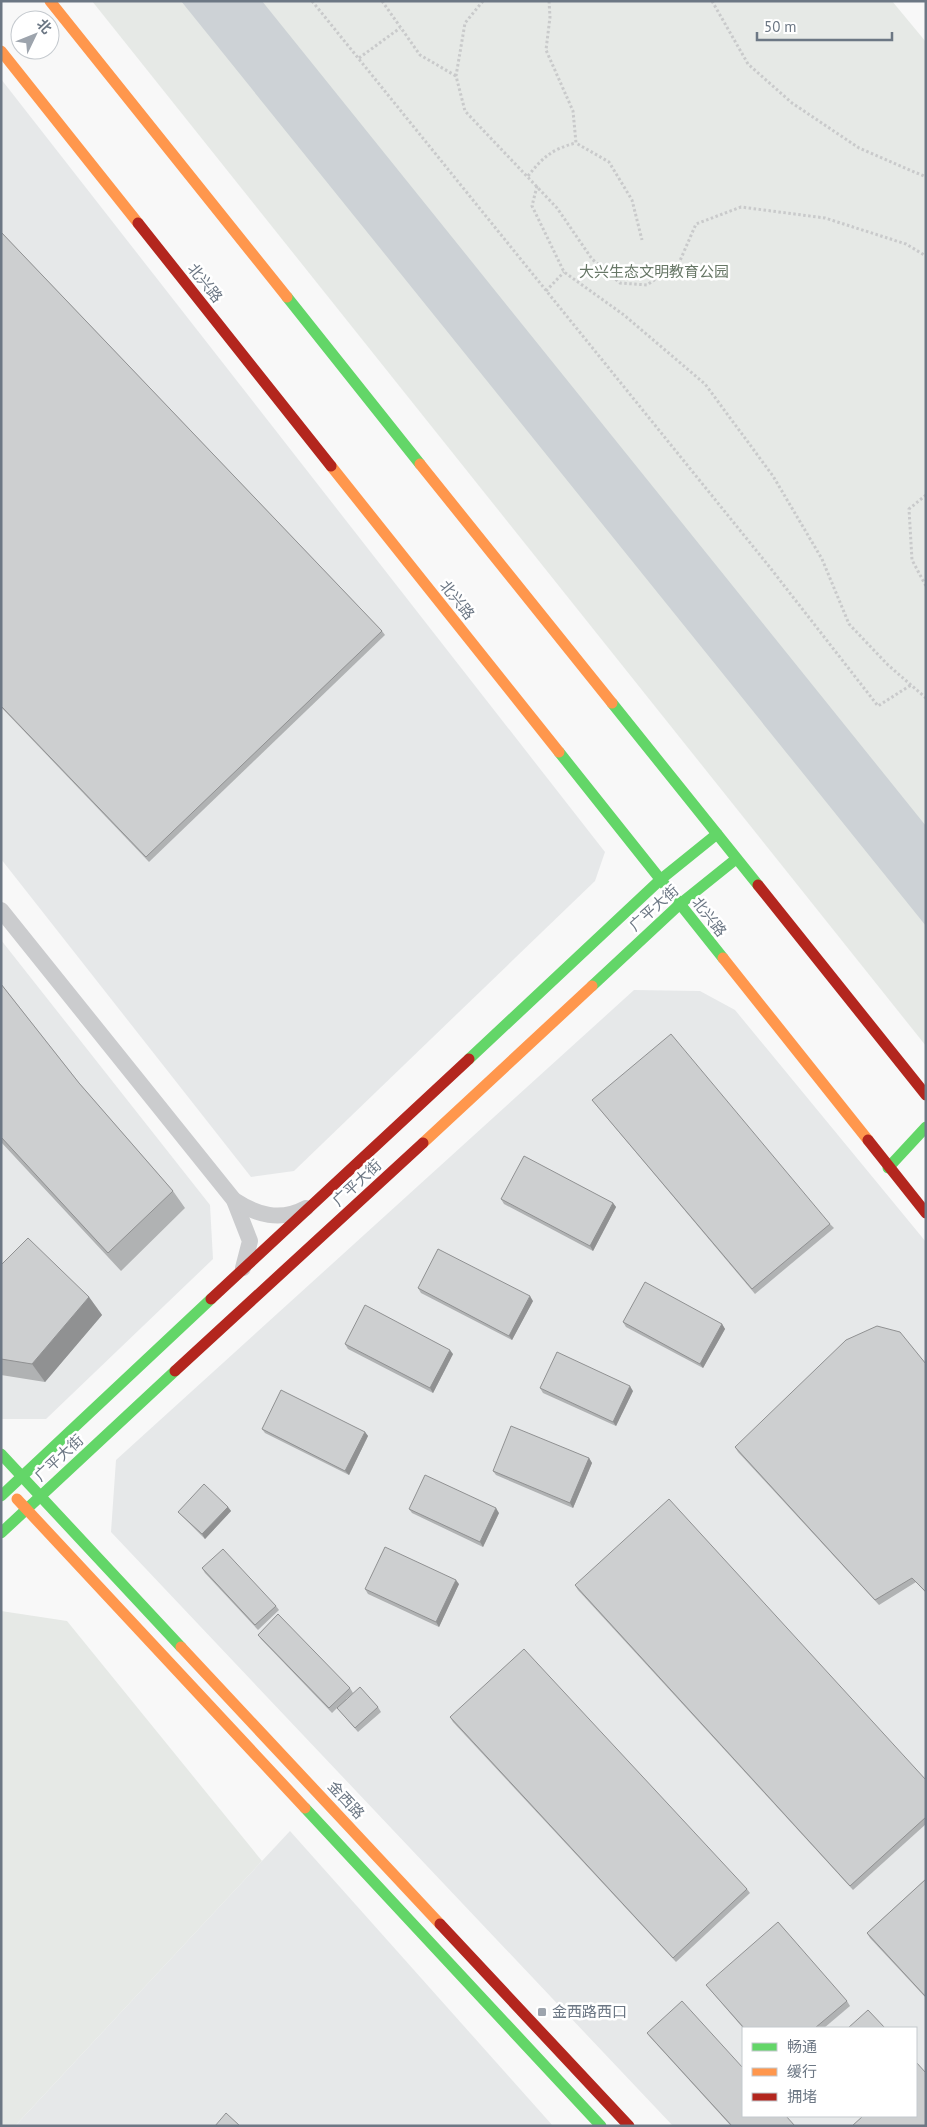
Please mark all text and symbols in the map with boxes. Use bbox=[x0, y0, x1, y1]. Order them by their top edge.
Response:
north arrow bbox=[10, 10, 60, 60]
scale bar bbox=[757, 10, 892, 42]
text: 北 bbox=[33, 15, 56, 37]
text: 50 m bbox=[764, 17, 797, 36]
street label: 北兴路 bbox=[184, 259, 227, 306]
park label: 大兴生态文明教育公园 bbox=[579, 262, 729, 281]
street label: 北兴路 bbox=[436, 576, 479, 623]
street label: 广平大街 bbox=[625, 880, 682, 935]
street label: 北兴路 bbox=[688, 893, 731, 940]
street label: 广平大街 bbox=[328, 1155, 385, 1210]
street label: 广平大街 bbox=[30, 1430, 87, 1485]
street label: 金西路 bbox=[324, 1777, 369, 1823]
place label: 金西路西口 bbox=[552, 2002, 627, 2021]
marker: 金西路西口 bbox=[536, 2006, 548, 2018]
legend bbox=[742, 2027, 917, 2117]
text: 畅通 bbox=[787, 2037, 817, 2056]
text: 缓行 bbox=[787, 2062, 817, 2081]
text: 拥堵 bbox=[787, 2087, 817, 2106]

